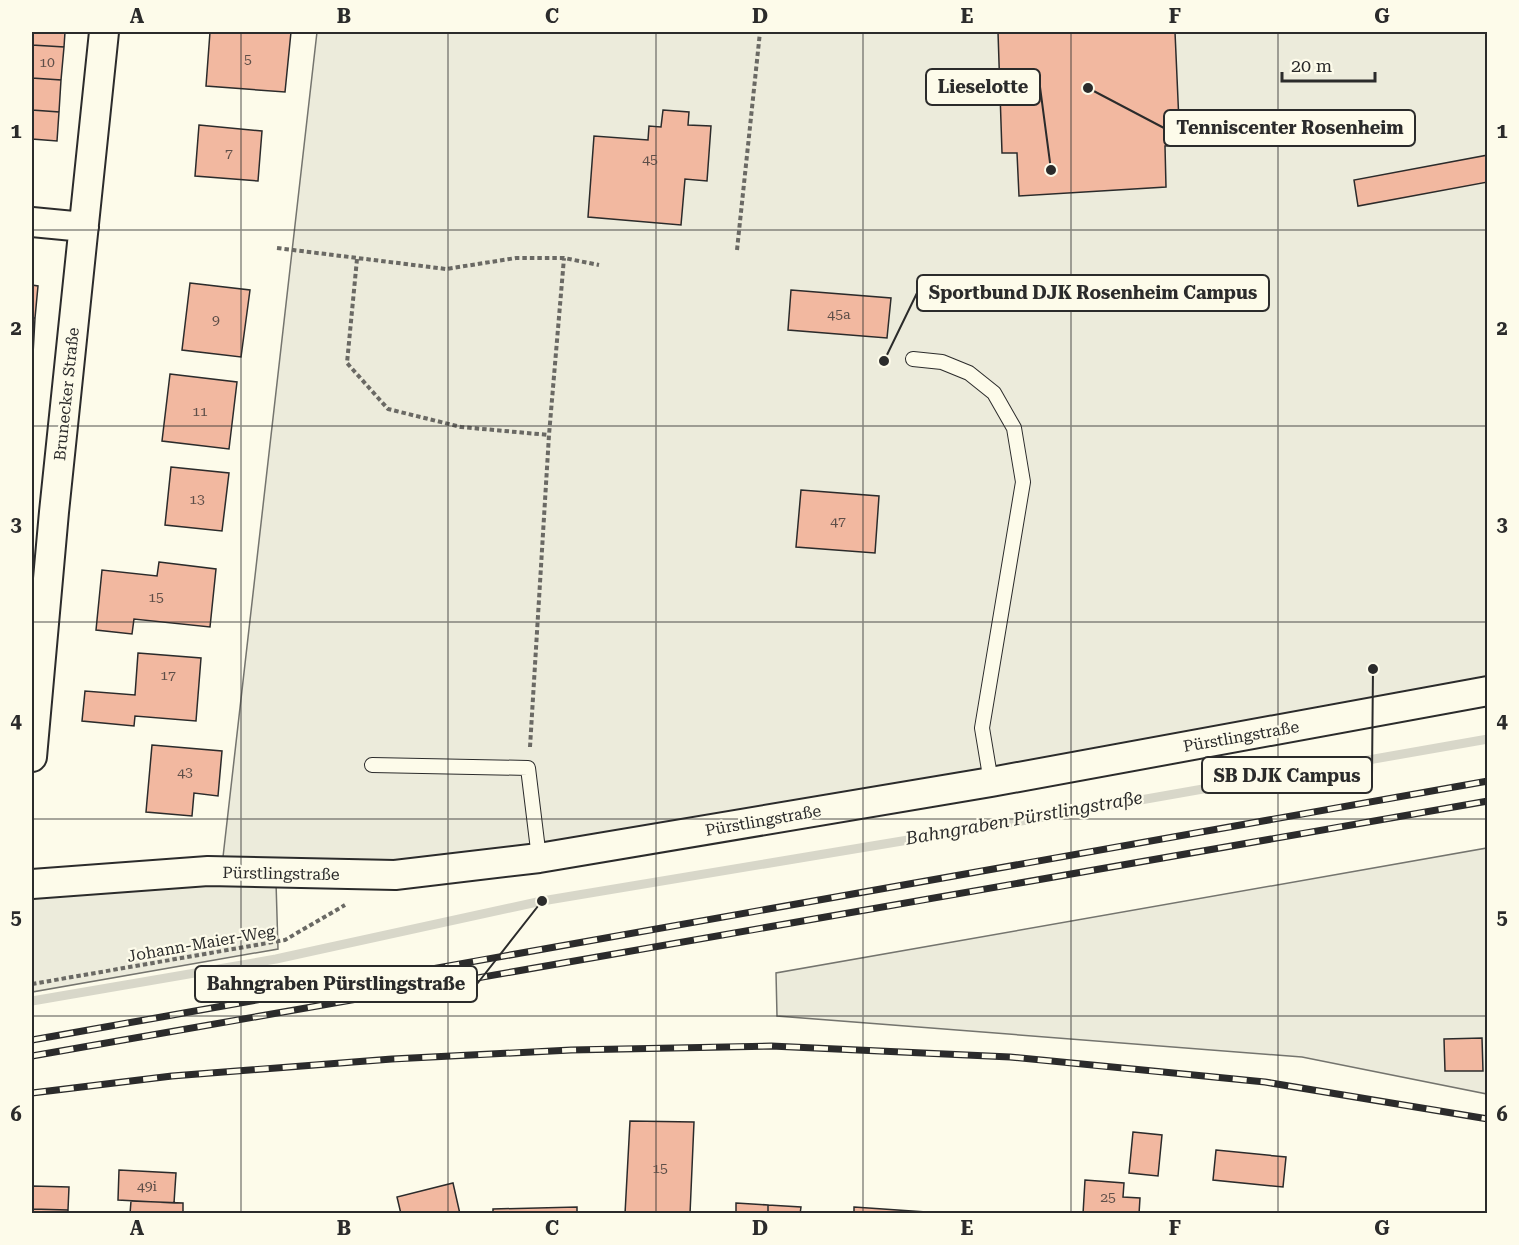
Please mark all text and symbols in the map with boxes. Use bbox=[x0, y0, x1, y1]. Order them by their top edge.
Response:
text: A bbox=[130, 4, 145, 28]
text: B bbox=[337, 4, 351, 28]
text: C bbox=[545, 4, 559, 28]
text: D bbox=[752, 4, 768, 28]
text: E bbox=[961, 4, 974, 28]
text: F bbox=[1169, 4, 1181, 28]
text: G bbox=[1374, 4, 1390, 28]
scale bar bbox=[1282, 45, 1375, 83]
house number: 5 bbox=[244, 51, 252, 67]
house number: 10 bbox=[39, 54, 55, 70]
text: 20 m bbox=[1291, 55, 1332, 76]
callout: Lieselotte bbox=[926, 69, 1040, 105]
text: Lieselotte bbox=[938, 76, 1029, 97]
callout: Tenniscenter Rosenheim bbox=[1164, 110, 1415, 146]
text: Tenniscenter Rosenheim bbox=[1176, 117, 1404, 138]
text: 1 bbox=[10, 119, 22, 143]
text: 1 bbox=[1496, 119, 1508, 143]
house number: 7 bbox=[225, 145, 233, 161]
house number: 45 bbox=[642, 151, 658, 167]
callout: Sportbund DJK Rosenheim Campus bbox=[917, 275, 1269, 311]
text: Sportbund DJK Rosenheim Campus bbox=[929, 282, 1257, 303]
house number: 45a bbox=[827, 306, 851, 322]
house number: 9 bbox=[212, 312, 220, 328]
text: 2 bbox=[10, 316, 22, 340]
text: 2 bbox=[1496, 316, 1508, 340]
street label: Brunecker Straße bbox=[50, 326, 83, 462]
house number: 11 bbox=[192, 403, 208, 419]
house number: 13 bbox=[189, 491, 205, 507]
text: 3 bbox=[10, 512, 22, 536]
text: 3 bbox=[1496, 512, 1508, 536]
house number: 47 bbox=[830, 513, 846, 529]
house number: 15 bbox=[148, 589, 164, 605]
house number: 17 bbox=[160, 667, 176, 683]
text: 4 bbox=[10, 709, 22, 733]
text: 4 bbox=[1496, 709, 1508, 733]
street label: Pürstlingstraße bbox=[1182, 717, 1301, 756]
callout: SB DJK Campus bbox=[1202, 757, 1372, 793]
house number: 43 bbox=[177, 764, 193, 780]
text: SB DJK Campus bbox=[1214, 765, 1360, 786]
water label: Bahngraben Pürstlingstraße bbox=[903, 786, 1144, 849]
street label: Pürstlingstraße bbox=[704, 801, 823, 840]
street label: Pürstlingstraße bbox=[222, 863, 340, 884]
text: 5 bbox=[10, 905, 22, 929]
text: 5 bbox=[1496, 905, 1508, 929]
street label: Johann-Maier-Weg bbox=[126, 921, 277, 966]
callout: Bahngraben Pürstlingstraße bbox=[195, 966, 477, 1002]
text: Bahngraben Pürstlingstraße bbox=[207, 973, 466, 994]
text: 6 bbox=[10, 1102, 22, 1126]
text: 6 bbox=[1496, 1102, 1508, 1126]
house number: 15 bbox=[652, 1160, 668, 1176]
house number: 49i bbox=[137, 1178, 158, 1194]
house number: 25 bbox=[1100, 1189, 1116, 1205]
text: A bbox=[130, 1216, 145, 1240]
text: B bbox=[337, 1216, 351, 1240]
text: C bbox=[545, 1216, 559, 1240]
text: D bbox=[752, 1216, 768, 1240]
text: E bbox=[961, 1216, 974, 1240]
text: F bbox=[1169, 1216, 1181, 1240]
text: G bbox=[1374, 1216, 1390, 1240]

